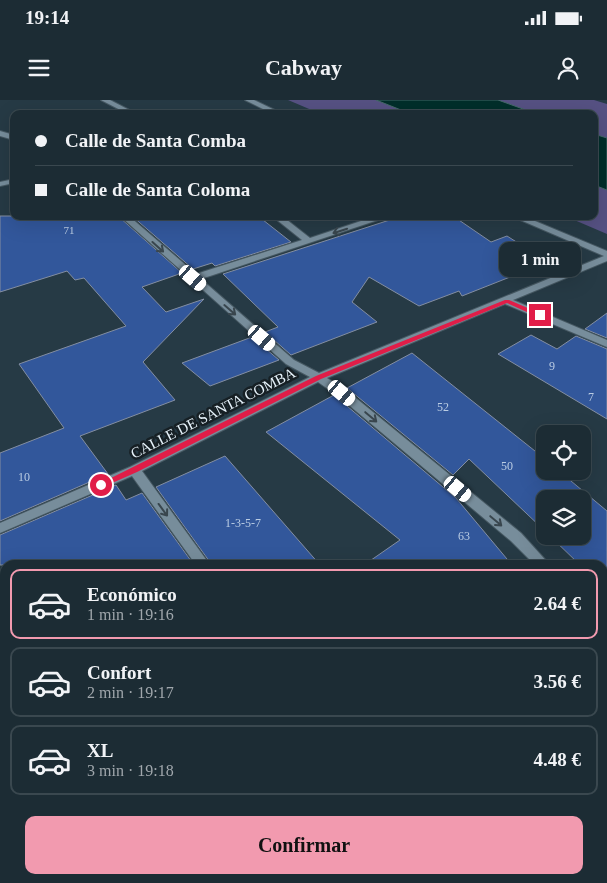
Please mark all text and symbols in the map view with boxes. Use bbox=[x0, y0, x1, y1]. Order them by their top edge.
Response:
text: 19:14 bbox=[25, 7, 69, 28]
icon: menu bbox=[25, 54, 53, 82]
icon: person bbox=[554, 54, 582, 82]
text: Cabway bbox=[265, 55, 342, 80]
text: Calle de Santa Comba bbox=[65, 130, 246, 151]
text: Calle de Santa Coloma bbox=[65, 179, 250, 200]
house number: 71 bbox=[64, 224, 75, 236]
one-way arrow bbox=[332, 227, 348, 236]
one-way arrow bbox=[152, 241, 165, 253]
callout: 1 min bbox=[499, 242, 581, 278]
text: 1 min bbox=[521, 251, 559, 268]
car bbox=[176, 262, 209, 294]
one-way arrow bbox=[223, 304, 236, 316]
route end bbox=[529, 304, 551, 326]
car bbox=[245, 322, 278, 354]
house number: 9 bbox=[549, 359, 555, 373]
street label: CALLE DE SANTA COMBA bbox=[128, 364, 298, 462]
car bbox=[325, 378, 358, 408]
house number: 7 bbox=[588, 390, 594, 404]
house number: 52 bbox=[437, 400, 449, 414]
one-way arrow bbox=[365, 412, 378, 423]
map controls bbox=[536, 425, 591, 545]
button: locate bbox=[536, 425, 591, 480]
house number: 50 bbox=[501, 459, 513, 473]
house number: 10 bbox=[18, 470, 30, 484]
route start bbox=[90, 474, 112, 496]
car bbox=[441, 474, 474, 504]
button: layers bbox=[536, 490, 591, 545]
one-way arrow bbox=[158, 503, 168, 517]
house number: 1-3-5-7 bbox=[225, 516, 261, 530]
one-way arrow bbox=[490, 516, 503, 527]
house number: 63 bbox=[458, 529, 470, 543]
icon: car bbox=[27, 582, 72, 627]
text: Económico bbox=[87, 584, 177, 605]
text: 2.64 € bbox=[534, 593, 581, 614]
text: 1 min · 19:16 bbox=[87, 606, 174, 623]
icon: car bbox=[27, 660, 72, 705]
text: Confort bbox=[87, 662, 151, 683]
text: 3.56 € bbox=[534, 671, 581, 692]
text: 2 min · 19:17 bbox=[87, 684, 174, 701]
icon: car bbox=[27, 738, 72, 783]
text: XL bbox=[87, 740, 113, 761]
text: 4.48 € bbox=[534, 749, 581, 770]
text: 3 min · 19:18 bbox=[87, 762, 174, 779]
button: Confirmar bbox=[25, 816, 583, 874]

